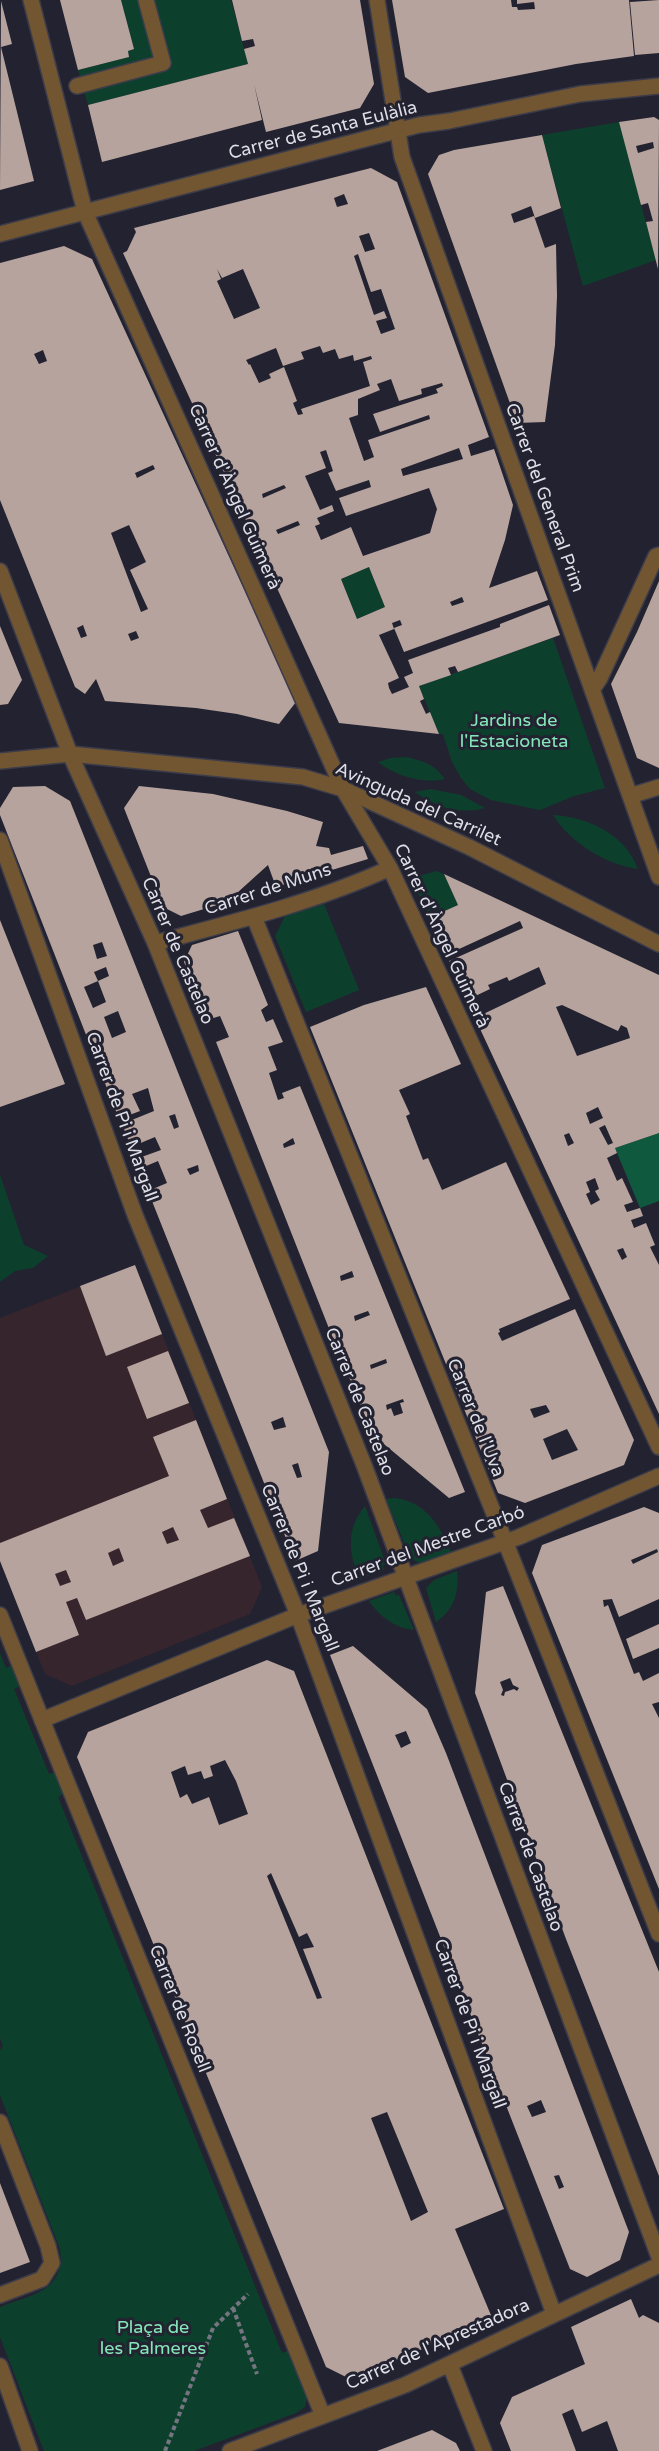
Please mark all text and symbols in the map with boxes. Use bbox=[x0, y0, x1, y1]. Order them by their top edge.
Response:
street label: Carrer de Santa Eulàlia bbox=[226, 97, 420, 165]
street label: Carrer d'Àngel Guimerà bbox=[183, 401, 285, 593]
street label: Carrer del General Prim bbox=[500, 401, 588, 595]
park label: Jardins de l'Estacioneta bbox=[460, 710, 568, 752]
street label: Avinguda del Carrilet bbox=[332, 759, 504, 851]
street label: Carrer d'Àngel Guimerà bbox=[389, 840, 493, 1032]
street label: Carrer de Muns bbox=[202, 859, 334, 921]
street label: Carrer de Castelao bbox=[136, 874, 218, 1028]
street label: Carrer de Pi i Margall bbox=[80, 1029, 162, 1205]
street label: Carrer de Castelao bbox=[319, 1325, 399, 1479]
street label: Carrer de l'Uva bbox=[441, 1356, 509, 1480]
street label: Carrer de Pi i Margall bbox=[255, 1481, 343, 1655]
street label: Carrer del Mestre Carbó bbox=[328, 1502, 528, 1592]
street label: Carrer de Castelao bbox=[493, 1779, 567, 1935]
street label: Carrer de Pi i Margall bbox=[428, 1936, 510, 2112]
street label: Carrer de Rosell bbox=[144, 1942, 214, 2076]
street label: Carrer de l'Aprestadora bbox=[343, 2295, 533, 2395]
park label: Plaça de les Palmeres bbox=[100, 2317, 206, 2360]

